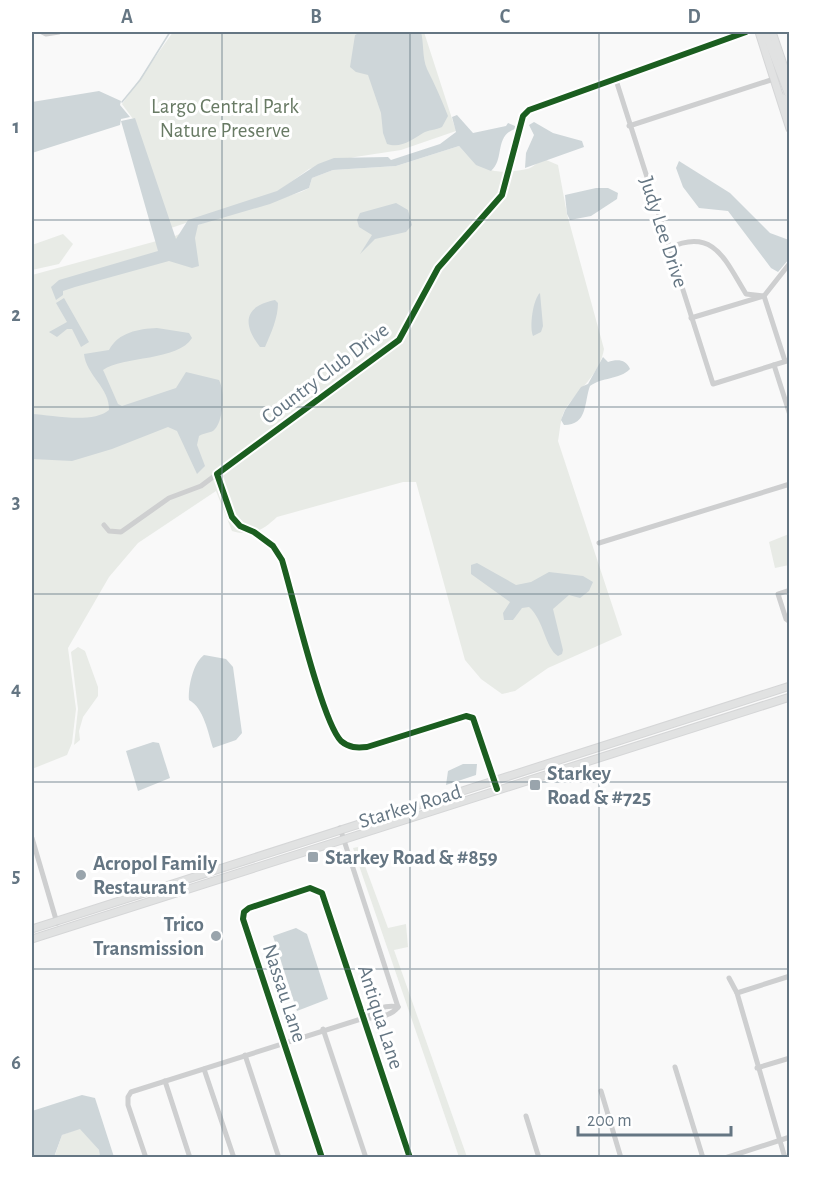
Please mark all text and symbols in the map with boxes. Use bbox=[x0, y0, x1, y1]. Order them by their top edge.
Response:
text: A bbox=[121, 7, 133, 27]
text: B bbox=[310, 7, 322, 27]
text: C bbox=[500, 7, 511, 27]
text: D bbox=[687, 7, 701, 27]
park label: Largo Central Park Nature Preserve bbox=[151, 96, 299, 141]
text: 1 bbox=[12, 117, 20, 137]
street label: Judy Lee Drive bbox=[636, 174, 691, 290]
text: 2 bbox=[11, 305, 21, 325]
street label: Country Club Drive bbox=[258, 319, 393, 428]
text: 3 bbox=[12, 492, 20, 512]
text: 4 bbox=[11, 679, 21, 699]
place label: Starkey Road & #725 bbox=[547, 763, 651, 808]
marker: Starkey Road & #725 bbox=[528, 778, 542, 792]
street label: Starkey Road bbox=[356, 781, 464, 832]
place label: Starkey Road & #859 bbox=[325, 847, 498, 868]
marker: Starkey Road & #859 bbox=[306, 850, 320, 864]
place label: Acropol Family Restaurant bbox=[93, 853, 218, 898]
text: 5 bbox=[12, 866, 20, 886]
marker: Acropol Family Restaurant bbox=[74, 868, 88, 882]
place label: Trico Transmission bbox=[93, 914, 204, 959]
marker: Trico Transmission bbox=[209, 929, 223, 943]
street label: Nassau Lane bbox=[259, 942, 310, 1045]
street label: Antiqua Lane bbox=[354, 963, 407, 1072]
text: 6 bbox=[11, 1053, 21, 1073]
scale bar bbox=[578, 1099, 731, 1137]
text: 200 m bbox=[587, 1112, 632, 1130]

